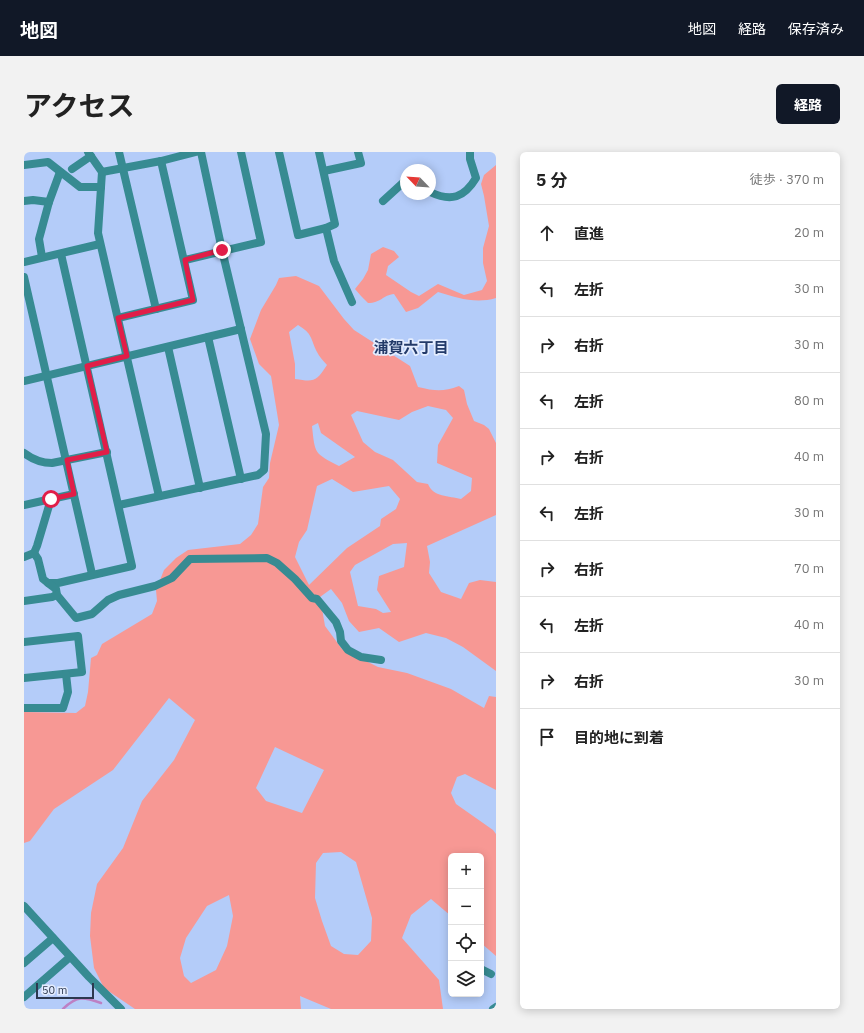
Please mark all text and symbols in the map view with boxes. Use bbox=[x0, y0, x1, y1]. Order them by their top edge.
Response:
text: 地図 bbox=[20, 18, 58, 42]
text: 地図 bbox=[688, 20, 716, 38]
text: 経路 bbox=[738, 20, 766, 38]
text: 保存済み bbox=[788, 20, 844, 38]
button: 経路 bbox=[776, 84, 840, 124]
text: アクセス bbox=[24, 87, 135, 124]
north arrow bbox=[400, 164, 436, 200]
text: 5 分 bbox=[536, 169, 567, 191]
text: 徒歩 · 370 m bbox=[750, 171, 824, 188]
icon: ahead bbox=[536, 222, 558, 244]
text: 直進 bbox=[574, 224, 604, 243]
text: 20 m bbox=[794, 224, 824, 241]
route end bbox=[213, 241, 231, 259]
icon: left bbox=[536, 278, 558, 300]
text: 左折 bbox=[574, 280, 604, 299]
text: 30 m bbox=[794, 280, 824, 297]
icon: right bbox=[536, 334, 558, 356]
text: 右折 bbox=[574, 336, 604, 355]
text: 30 m bbox=[794, 336, 824, 353]
district label: 浦賀六丁目 bbox=[373, 338, 449, 357]
icon: left bbox=[536, 390, 558, 412]
text: 左折 bbox=[574, 392, 604, 411]
text: 80 m bbox=[794, 392, 824, 409]
icon: right bbox=[536, 446, 558, 468]
text: 右折 bbox=[574, 448, 604, 467]
text: 40 m bbox=[794, 448, 824, 465]
route start bbox=[42, 490, 60, 508]
icon: left bbox=[536, 502, 558, 524]
text: 左折 bbox=[574, 504, 604, 523]
text: 30 m bbox=[794, 504, 824, 521]
icon: right bbox=[536, 558, 558, 580]
text: 右折 bbox=[574, 560, 604, 579]
text: 70 m bbox=[794, 560, 824, 577]
icon: left bbox=[536, 614, 558, 636]
text: 左折 bbox=[574, 616, 604, 635]
text: 40 m bbox=[794, 616, 824, 633]
icon: right bbox=[536, 670, 558, 692]
text: 右折 bbox=[574, 672, 604, 691]
text: 30 m bbox=[794, 672, 824, 689]
icon: arrive bbox=[536, 726, 558, 748]
text: 目的地に到着 bbox=[574, 728, 664, 747]
map controls bbox=[448, 853, 484, 997]
button: + bbox=[448, 853, 484, 889]
button: − bbox=[448, 889, 484, 925]
button: locate bbox=[448, 925, 484, 961]
button: layers bbox=[448, 961, 484, 997]
scale bar bbox=[36, 981, 94, 1000]
text: 50 m bbox=[42, 983, 67, 997]

